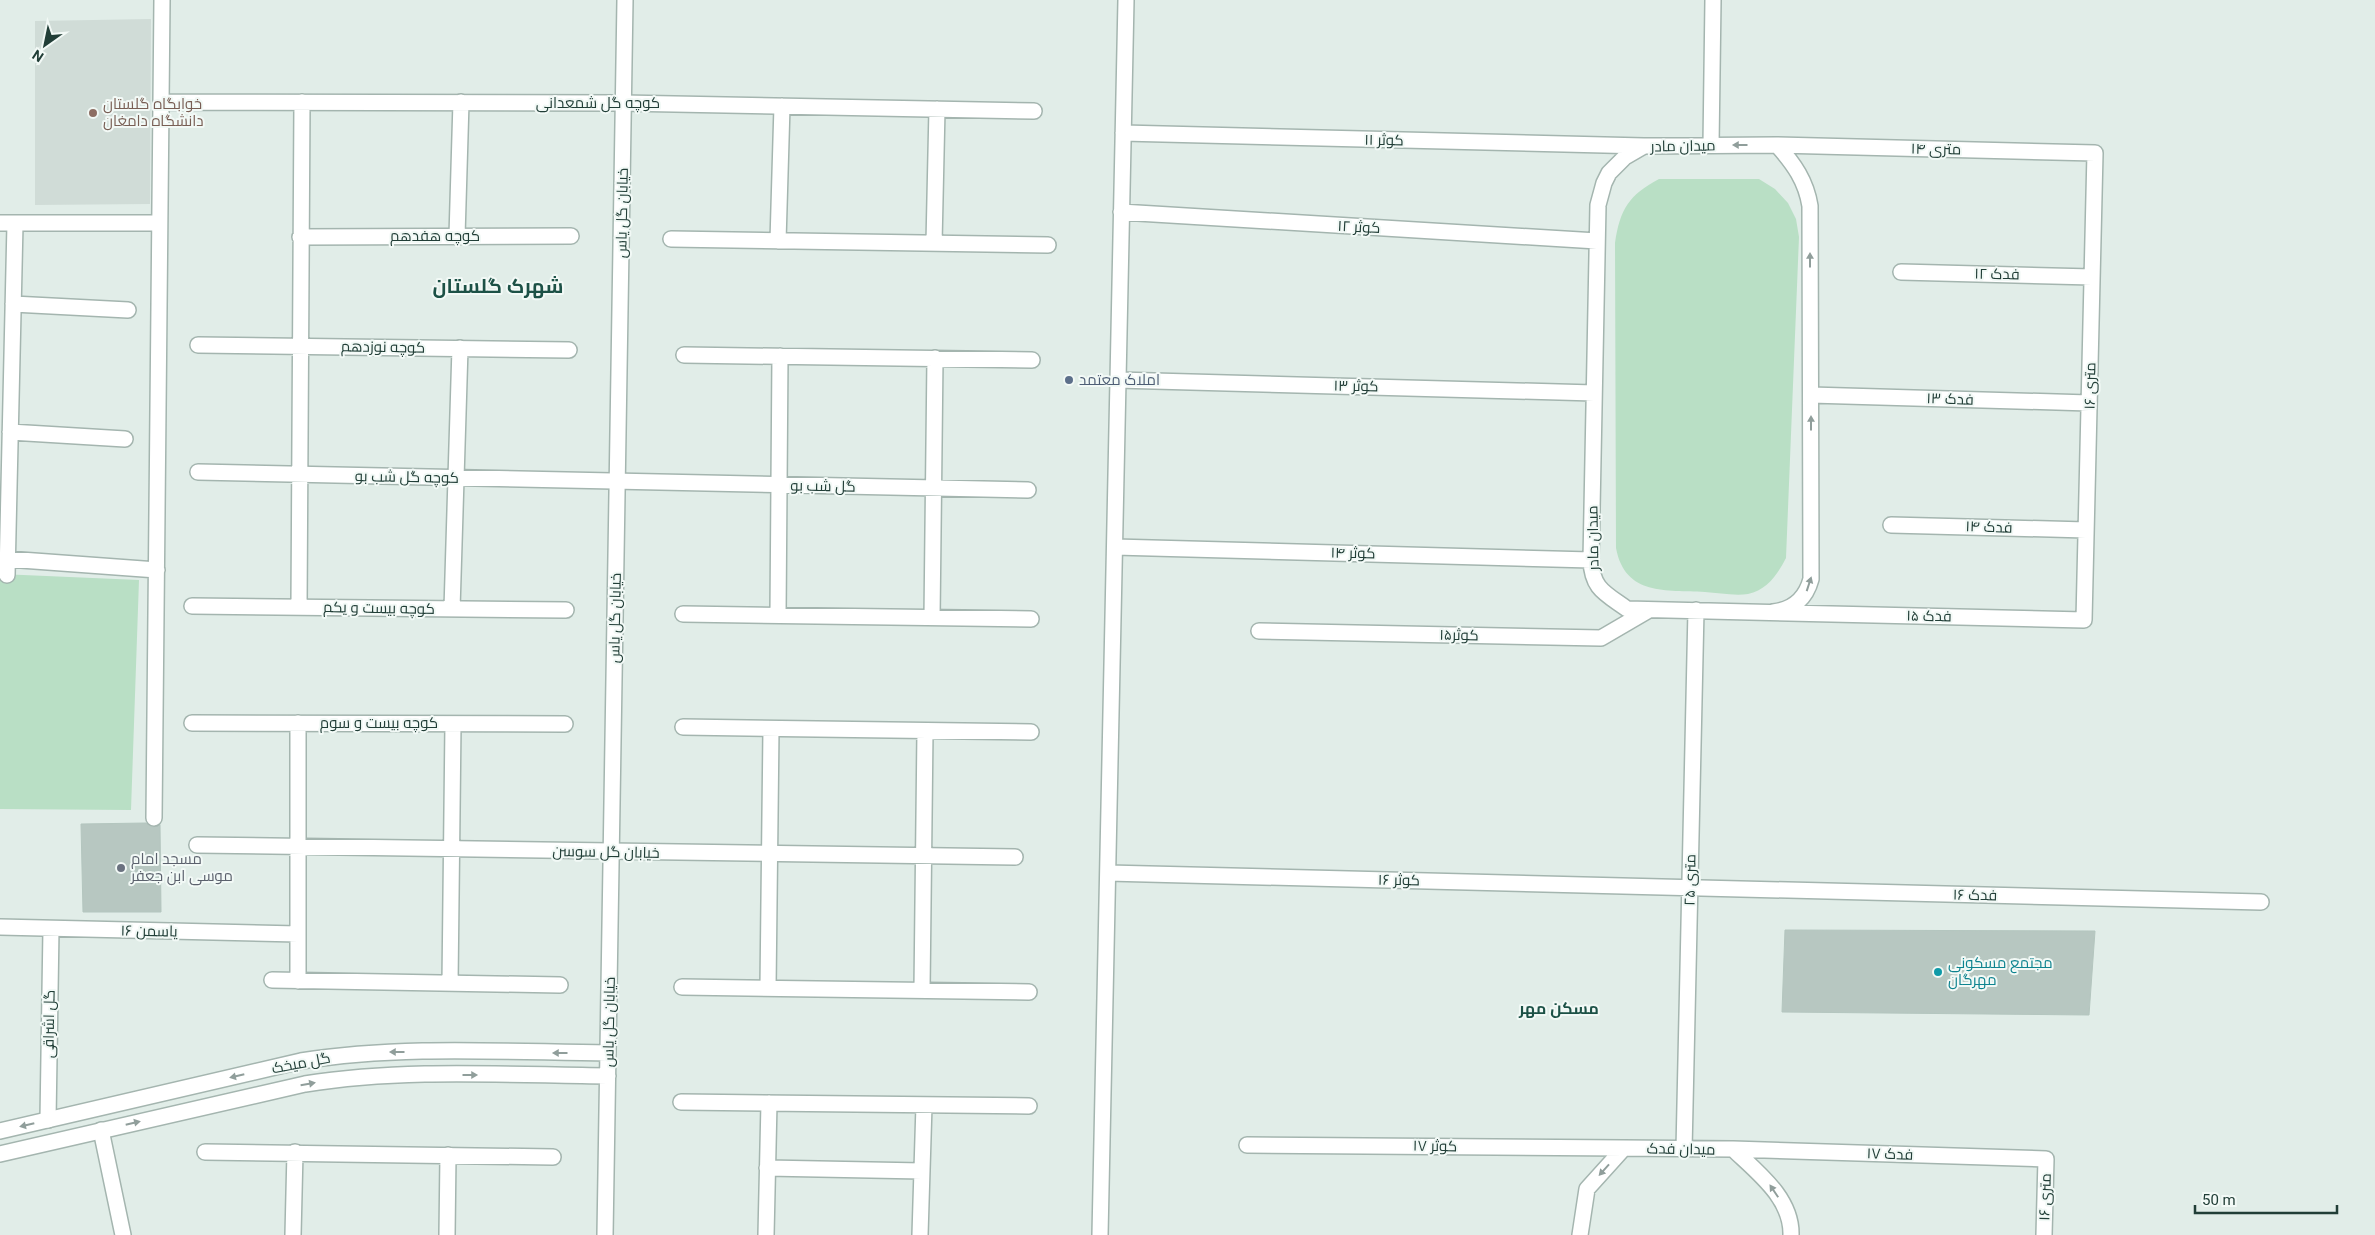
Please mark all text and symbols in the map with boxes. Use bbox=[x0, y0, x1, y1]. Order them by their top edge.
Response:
north arrow bbox=[20, 20, 70, 70]
text: N bbox=[29, 46, 46, 65]
street label: کوچه گل شمعدانی bbox=[536, 94, 660, 113]
place label: خوابگاه گلستان دانشگاه دامغان bbox=[103, 95, 204, 131]
marker: خوابگاه گلستان دانشگاه دامغان bbox=[87, 107, 99, 119]
street label: کوثر ۱۱ bbox=[1364, 131, 1404, 149]
street label: میدان مادر bbox=[1649, 136, 1716, 157]
street label: ۱۴ متری bbox=[1911, 140, 1961, 159]
one-way arrow bbox=[1731, 141, 1747, 149]
street label: خیابان گل یاس bbox=[612, 168, 633, 258]
street label: کوثر ۱۲ bbox=[1337, 217, 1381, 237]
street label: کوچه هفدهم bbox=[390, 227, 480, 246]
one-way arrow bbox=[1806, 252, 1814, 268]
street label: فدک ۱۲ bbox=[1974, 265, 2020, 283]
district label: شهرک گلستان bbox=[433, 274, 563, 299]
street label: کوچه نوزدهم bbox=[341, 337, 425, 358]
street label: ۱۶ متری bbox=[2081, 362, 2100, 410]
place label: املاک معتمد bbox=[1079, 371, 1160, 389]
marker: املاک معتمد bbox=[1063, 374, 1075, 386]
street label: کوثر ۱۳ bbox=[1333, 377, 1379, 395]
street label: فدک ۱۳ bbox=[1926, 389, 1974, 409]
one-way arrow bbox=[1807, 414, 1815, 430]
street label: کوچه گل شب بو bbox=[355, 467, 459, 488]
street label: گل شب بو bbox=[790, 476, 856, 497]
street label: میدان مادر bbox=[1583, 505, 1604, 572]
street label: فدک ۱۴ bbox=[1965, 517, 2013, 537]
street label: کوثر ۱۴ bbox=[1330, 544, 1376, 562]
street label: خیابان گل یاس bbox=[605, 573, 626, 663]
one-way arrow bbox=[1805, 577, 1813, 592]
street label: کوچه بیست و یکم bbox=[323, 598, 435, 619]
street label: فدک ۱۵ bbox=[1906, 607, 1952, 625]
street label: کوثر۱۵ bbox=[1439, 626, 1479, 644]
street label: کوچه بیست و سوم bbox=[320, 714, 438, 733]
street label: خیابان گل سوسن bbox=[552, 842, 660, 863]
place label: مسجد امام موسی ابن جعفر bbox=[130, 850, 233, 886]
street label: ۲۵ متری bbox=[1681, 854, 1700, 906]
marker: مسجد امام موسی ابن جعفر bbox=[115, 862, 127, 874]
street label: کوثر ۱۶ bbox=[1378, 871, 1420, 889]
street label: فدک ۱۶ bbox=[1953, 886, 1997, 904]
street label: یاسمن ۱۶ bbox=[120, 922, 178, 941]
place label: مجتمع مسکونی مهرگان bbox=[1948, 954, 2053, 990]
marker: مجتمع مسکونی مهرگان bbox=[1932, 966, 1944, 978]
street label: خیابان گل یاس bbox=[599, 977, 620, 1067]
street label: گل اشراقی bbox=[39, 990, 60, 1058]
district label: مسکن مهر bbox=[1518, 999, 1599, 1018]
street label: گل میخک bbox=[270, 1048, 332, 1079]
one-way arrow bbox=[389, 1048, 405, 1056]
one-way arrow bbox=[551, 1049, 567, 1057]
one-way arrow bbox=[462, 1071, 478, 1079]
one-way arrow bbox=[229, 1072, 244, 1080]
one-way arrow bbox=[301, 1079, 317, 1087]
one-way arrow bbox=[125, 1119, 140, 1127]
one-way arrow bbox=[20, 1121, 35, 1129]
street label: کوثر ۱۷ bbox=[1413, 1137, 1457, 1155]
street label: میدان فدک bbox=[1646, 1139, 1716, 1160]
street label: فدک ۱۷ bbox=[1866, 1144, 1914, 1164]
one-way arrow bbox=[1598, 1164, 1610, 1176]
street label: ۱۶ متری bbox=[2035, 1173, 2056, 1221]
scale bar bbox=[2195, 1182, 2338, 1214]
one-way arrow bbox=[1769, 1184, 1779, 1198]
text: 50 m bbox=[2202, 1191, 2236, 1209]

